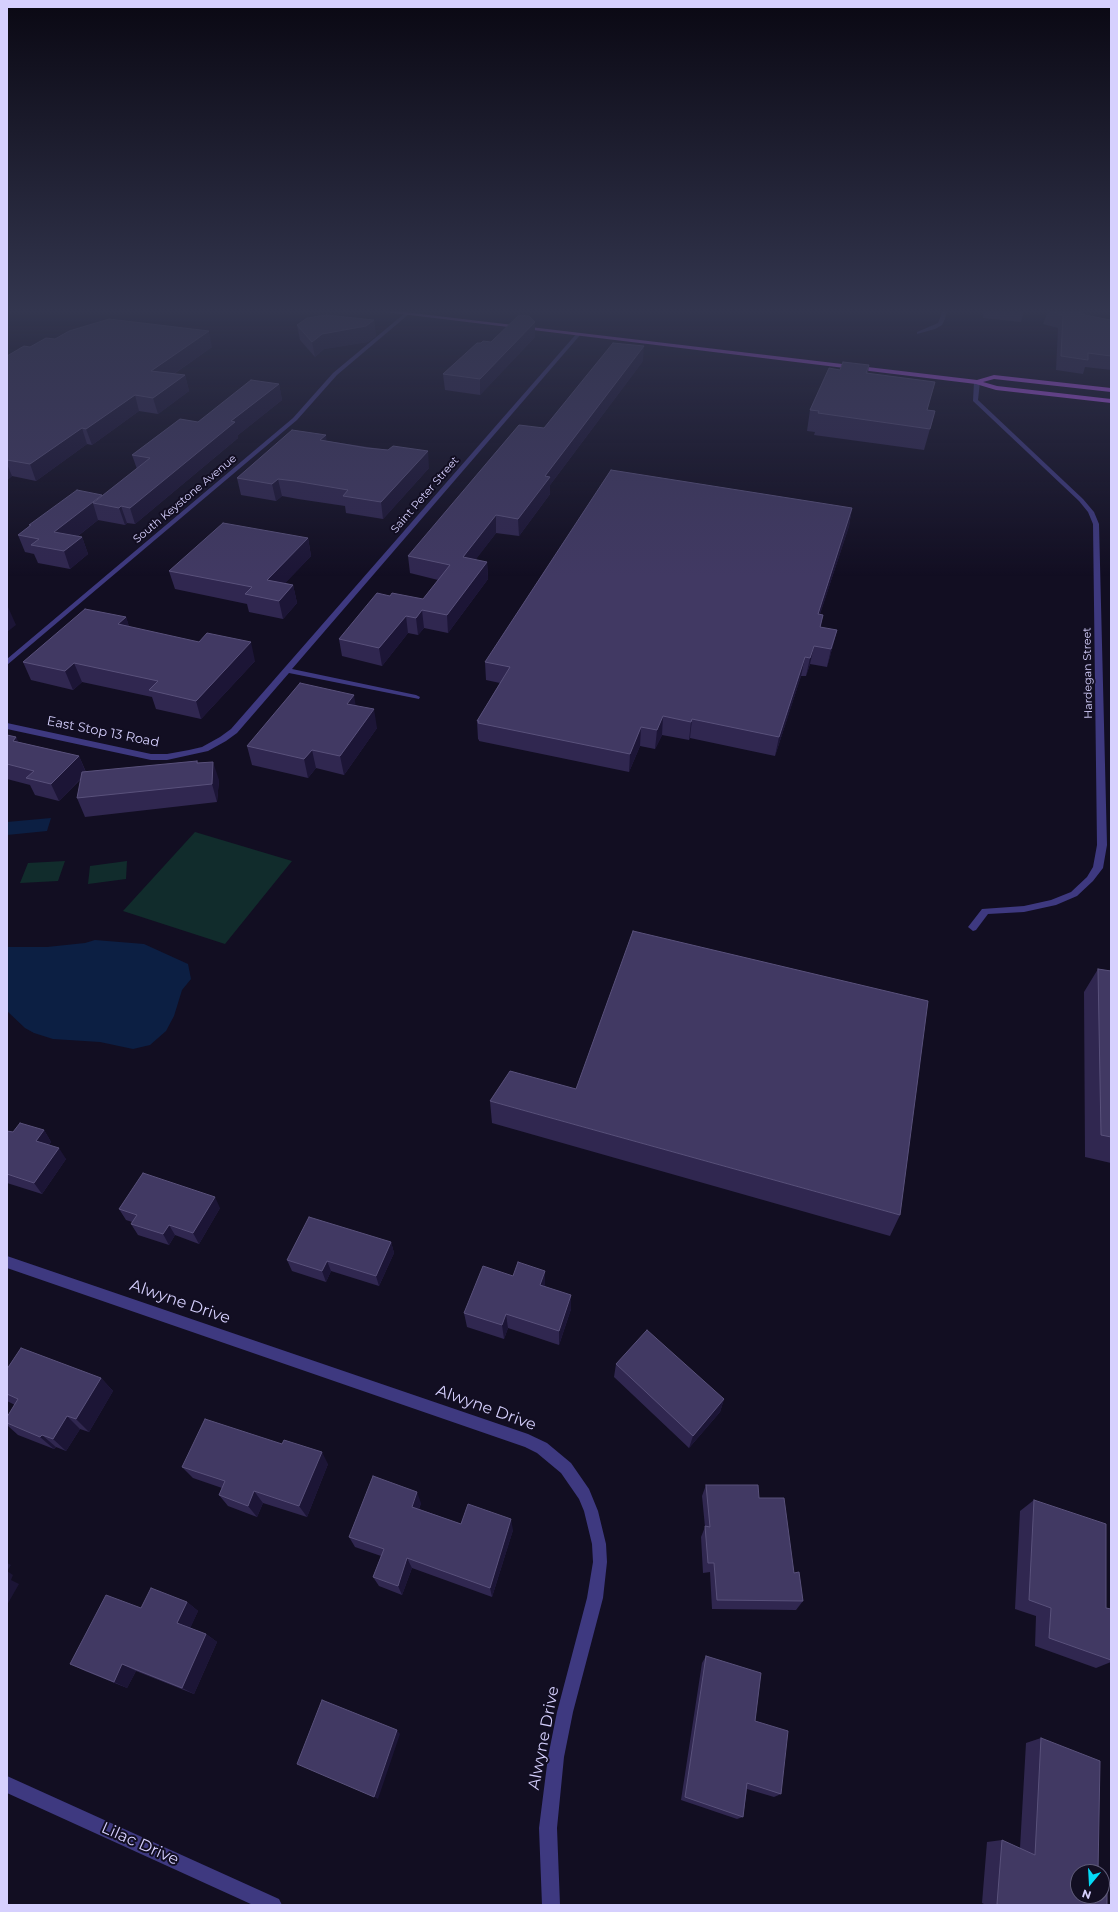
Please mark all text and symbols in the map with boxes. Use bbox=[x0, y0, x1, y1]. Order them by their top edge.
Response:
street label: South Keystone Avenue bbox=[131, 452, 239, 546]
street label: Saint Peter Street bbox=[388, 454, 462, 536]
street label: Hardegan Street bbox=[1081, 627, 1095, 719]
street label: East Stop 13 Road bbox=[46, 713, 160, 751]
street label: Alwyne Drive bbox=[127, 1276, 233, 1328]
street label: Alwyne Drive bbox=[433, 1381, 539, 1435]
street label: Alwyne Drive bbox=[525, 1685, 563, 1791]
street label: Lilac Drive bbox=[98, 1818, 182, 1870]
north arrow bbox=[1070, 1864, 1110, 1904]
text: N bbox=[1080, 1886, 1093, 1902]

